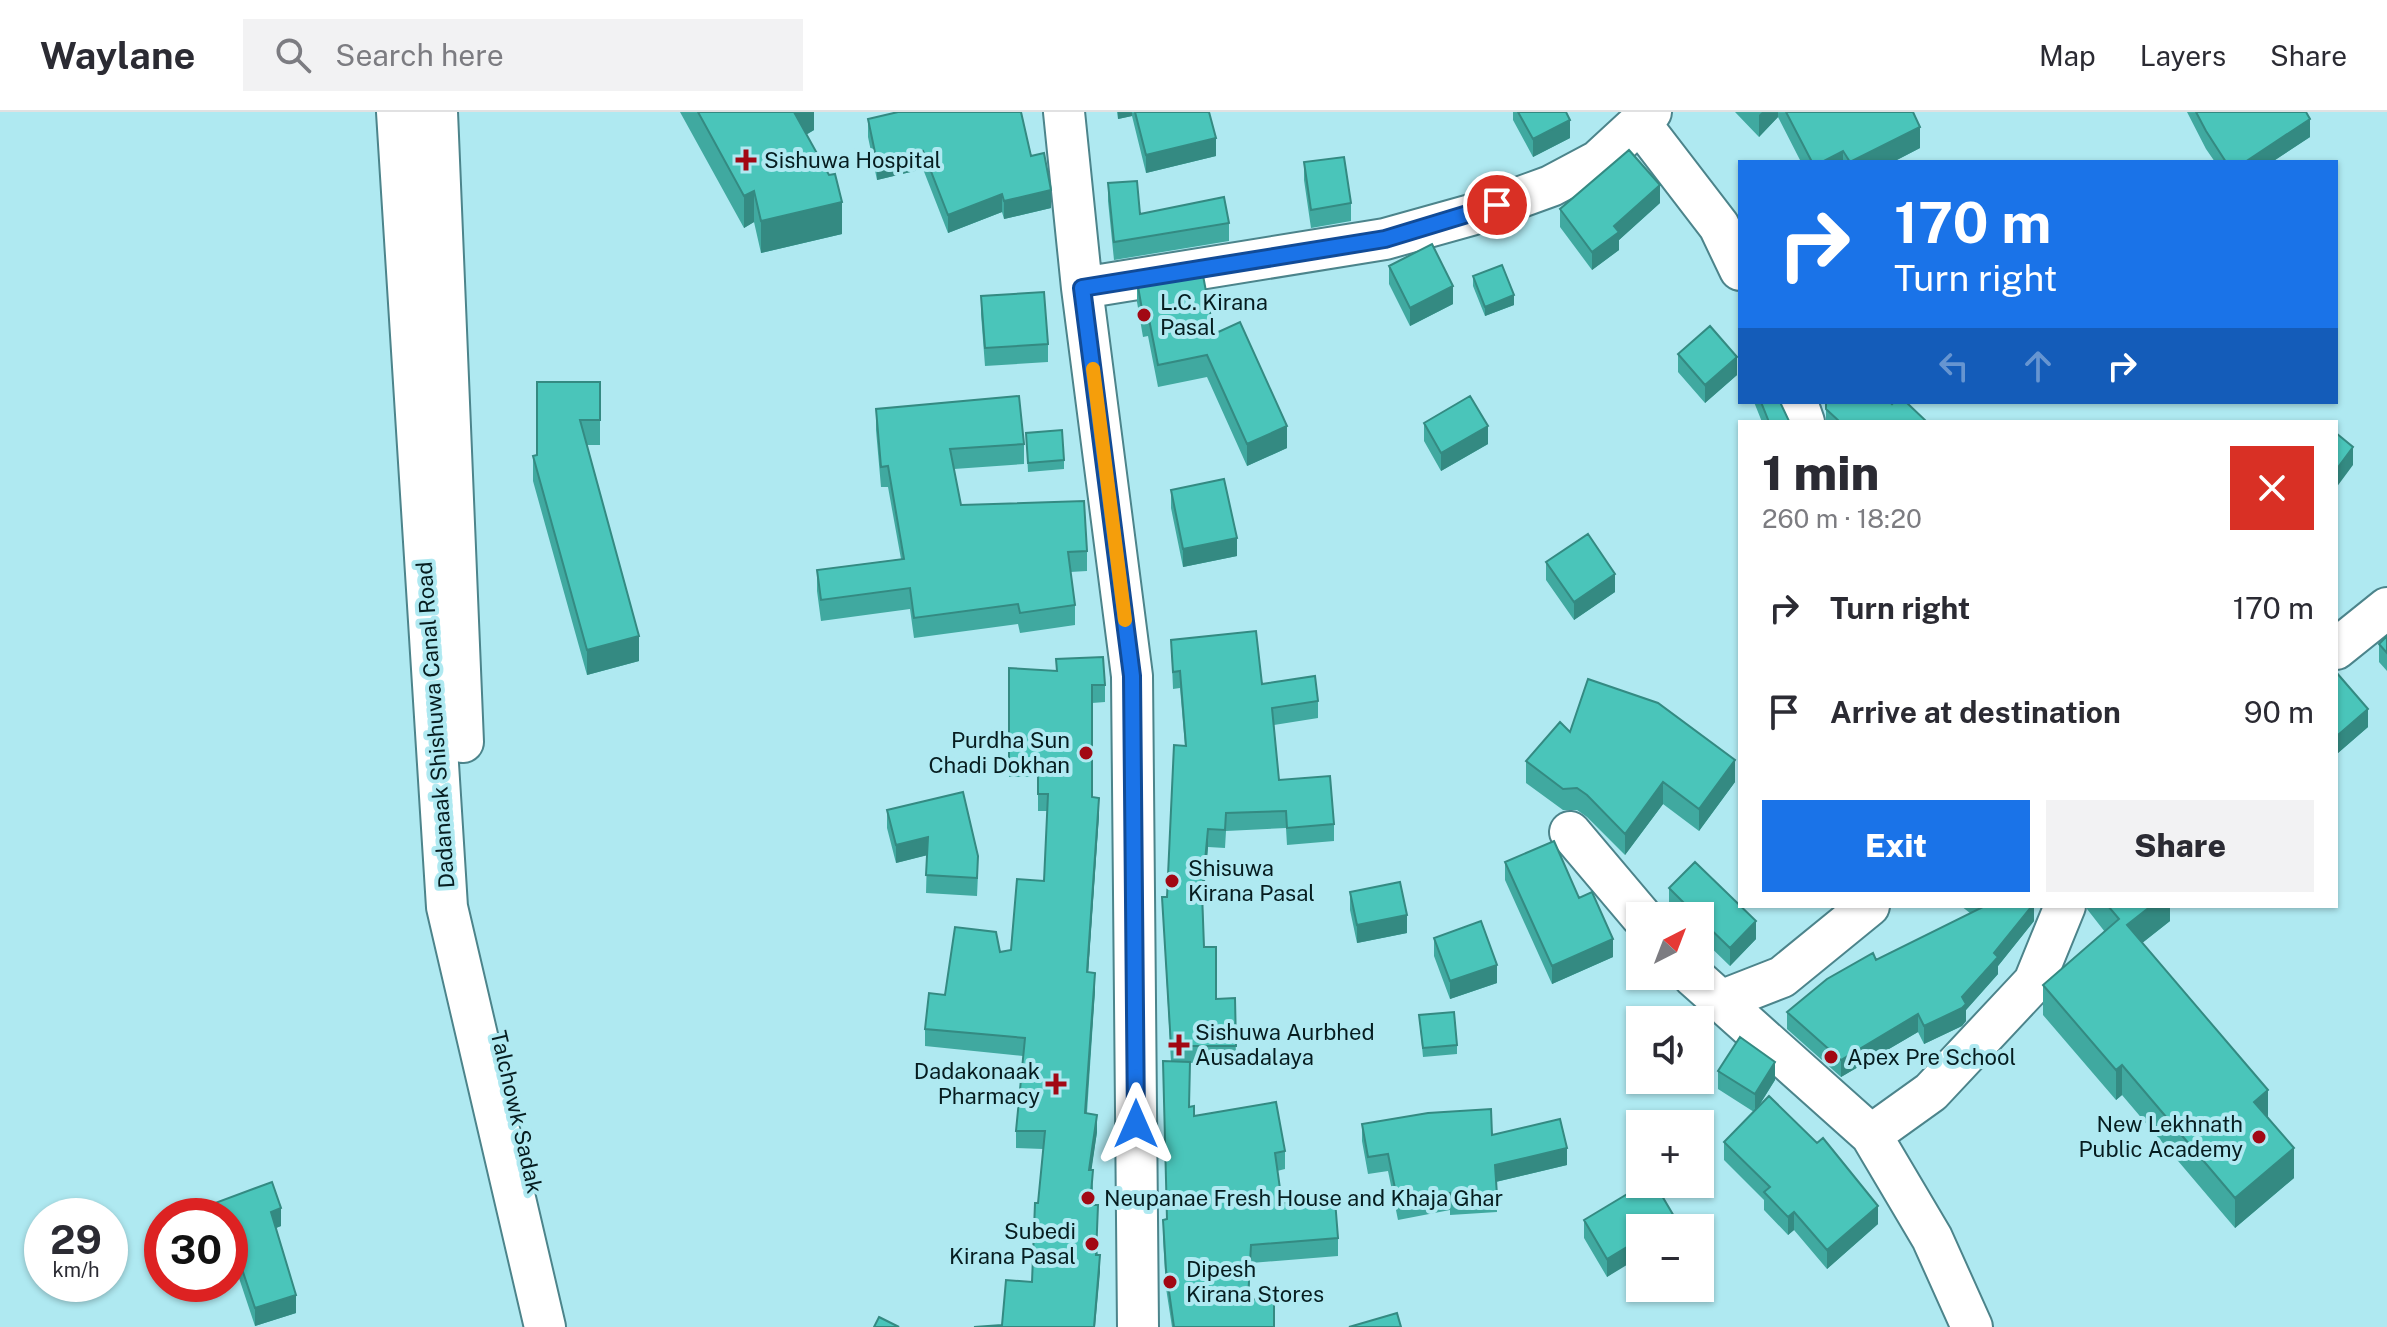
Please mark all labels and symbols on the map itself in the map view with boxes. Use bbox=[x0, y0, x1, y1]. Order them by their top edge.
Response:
place label: Sishuwa Hospital bbox=[764, 147, 941, 173]
marker: Sishuwa Hospital bbox=[735, 149, 757, 171]
pin bbox=[1463, 171, 1531, 239]
place label: L.C. Kirana Pasal bbox=[1160, 289, 1268, 340]
marker: L.C. Kirana Pasal bbox=[1135, 306, 1153, 324]
street label: Dadanaak Shishuwa Canal Road bbox=[411, 561, 459, 889]
place label: Purdha Sun Chadi Dokhan bbox=[928, 727, 1070, 778]
marker: Purdha Sun Chadi Dokhan bbox=[1077, 744, 1095, 762]
place label: Shisuwa Kirana Pasal bbox=[1188, 855, 1315, 906]
marker: Shisuwa Kirana Pasal bbox=[1163, 872, 1181, 890]
north arrow bbox=[1626, 902, 1714, 990]
place label: Sishuwa Aurbhed Ausadalaya bbox=[1195, 1019, 1375, 1070]
street label: Talchowk Sadak bbox=[486, 1028, 548, 1196]
marker: Sishuwa Aurbhed Ausadalaya bbox=[1170, 1036, 1188, 1054]
place label: Apex Pre School bbox=[1847, 1044, 2016, 1070]
marker: Apex Pre School bbox=[1822, 1048, 1840, 1066]
place label: Dadakonaak Pharmacy bbox=[914, 1058, 1040, 1109]
marker: Dadakonaak Pharmacy bbox=[1047, 1075, 1065, 1093]
position arrow bbox=[1094, 1082, 1178, 1166]
place label: New Lekhnath Public Academy bbox=[2079, 1111, 2243, 1162]
marker: New Lekhnath Public Academy bbox=[2250, 1128, 2268, 1146]
place label: Neupanae Fresh House and Khaja Ghar bbox=[1104, 1185, 1503, 1211]
marker: Neupanae Fresh House and Khaja Ghar bbox=[1079, 1189, 1097, 1207]
speed limit sign: 30 bbox=[144, 1198, 248, 1302]
place label: Subedi Kirana Pasal bbox=[949, 1218, 1076, 1269]
marker: Subedi Kirana Pasal bbox=[1083, 1235, 1101, 1253]
place label: Dipesh Kirana Stores bbox=[1186, 1256, 1324, 1307]
marker: Dipesh Kirana Stores bbox=[1161, 1273, 1179, 1291]

